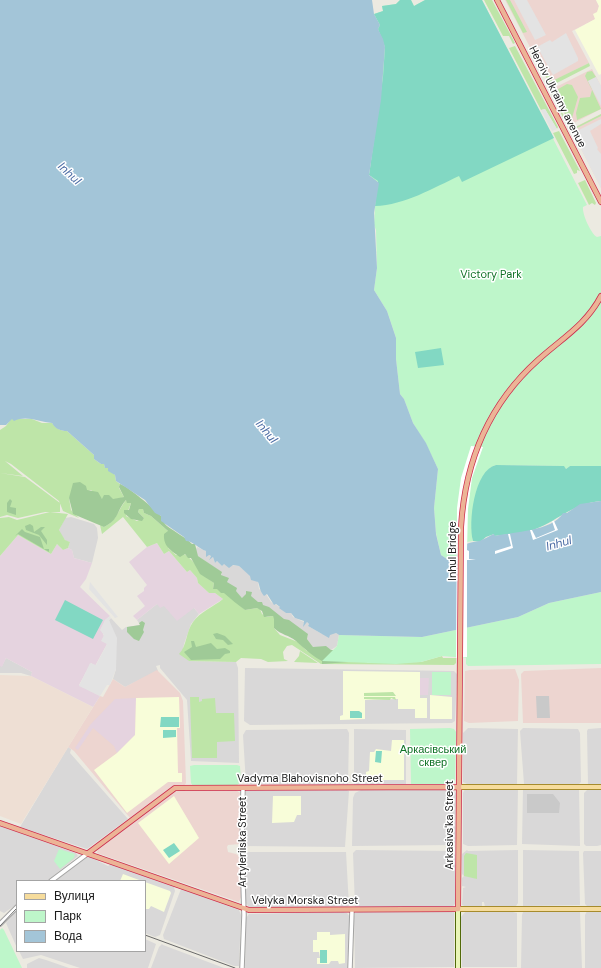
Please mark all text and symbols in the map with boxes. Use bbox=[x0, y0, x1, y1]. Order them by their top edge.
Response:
street label: Heroiv Ukrainy avenue bbox=[526, 44, 588, 150]
water label: Inhul bbox=[55, 160, 83, 188]
park label: Victory Park bbox=[460, 268, 522, 282]
water label: Inhul bbox=[252, 417, 280, 447]
street label: Inhul Bridge bbox=[446, 521, 460, 581]
water label: Inhul bbox=[544, 534, 574, 554]
park label: Аркасівський сквер bbox=[400, 743, 466, 769]
street label: Vadyma Blahovisnoho Street bbox=[237, 772, 383, 786]
street label: Arkasivs'ka Street bbox=[443, 780, 457, 870]
street label: Artyleriiska Street bbox=[236, 797, 250, 887]
legend bbox=[16, 880, 146, 952]
text: Вулиця bbox=[54, 888, 95, 904]
street label: Velyka Morska Street bbox=[252, 894, 358, 908]
text: Парк bbox=[54, 908, 81, 924]
text: Вода bbox=[54, 928, 82, 944]

